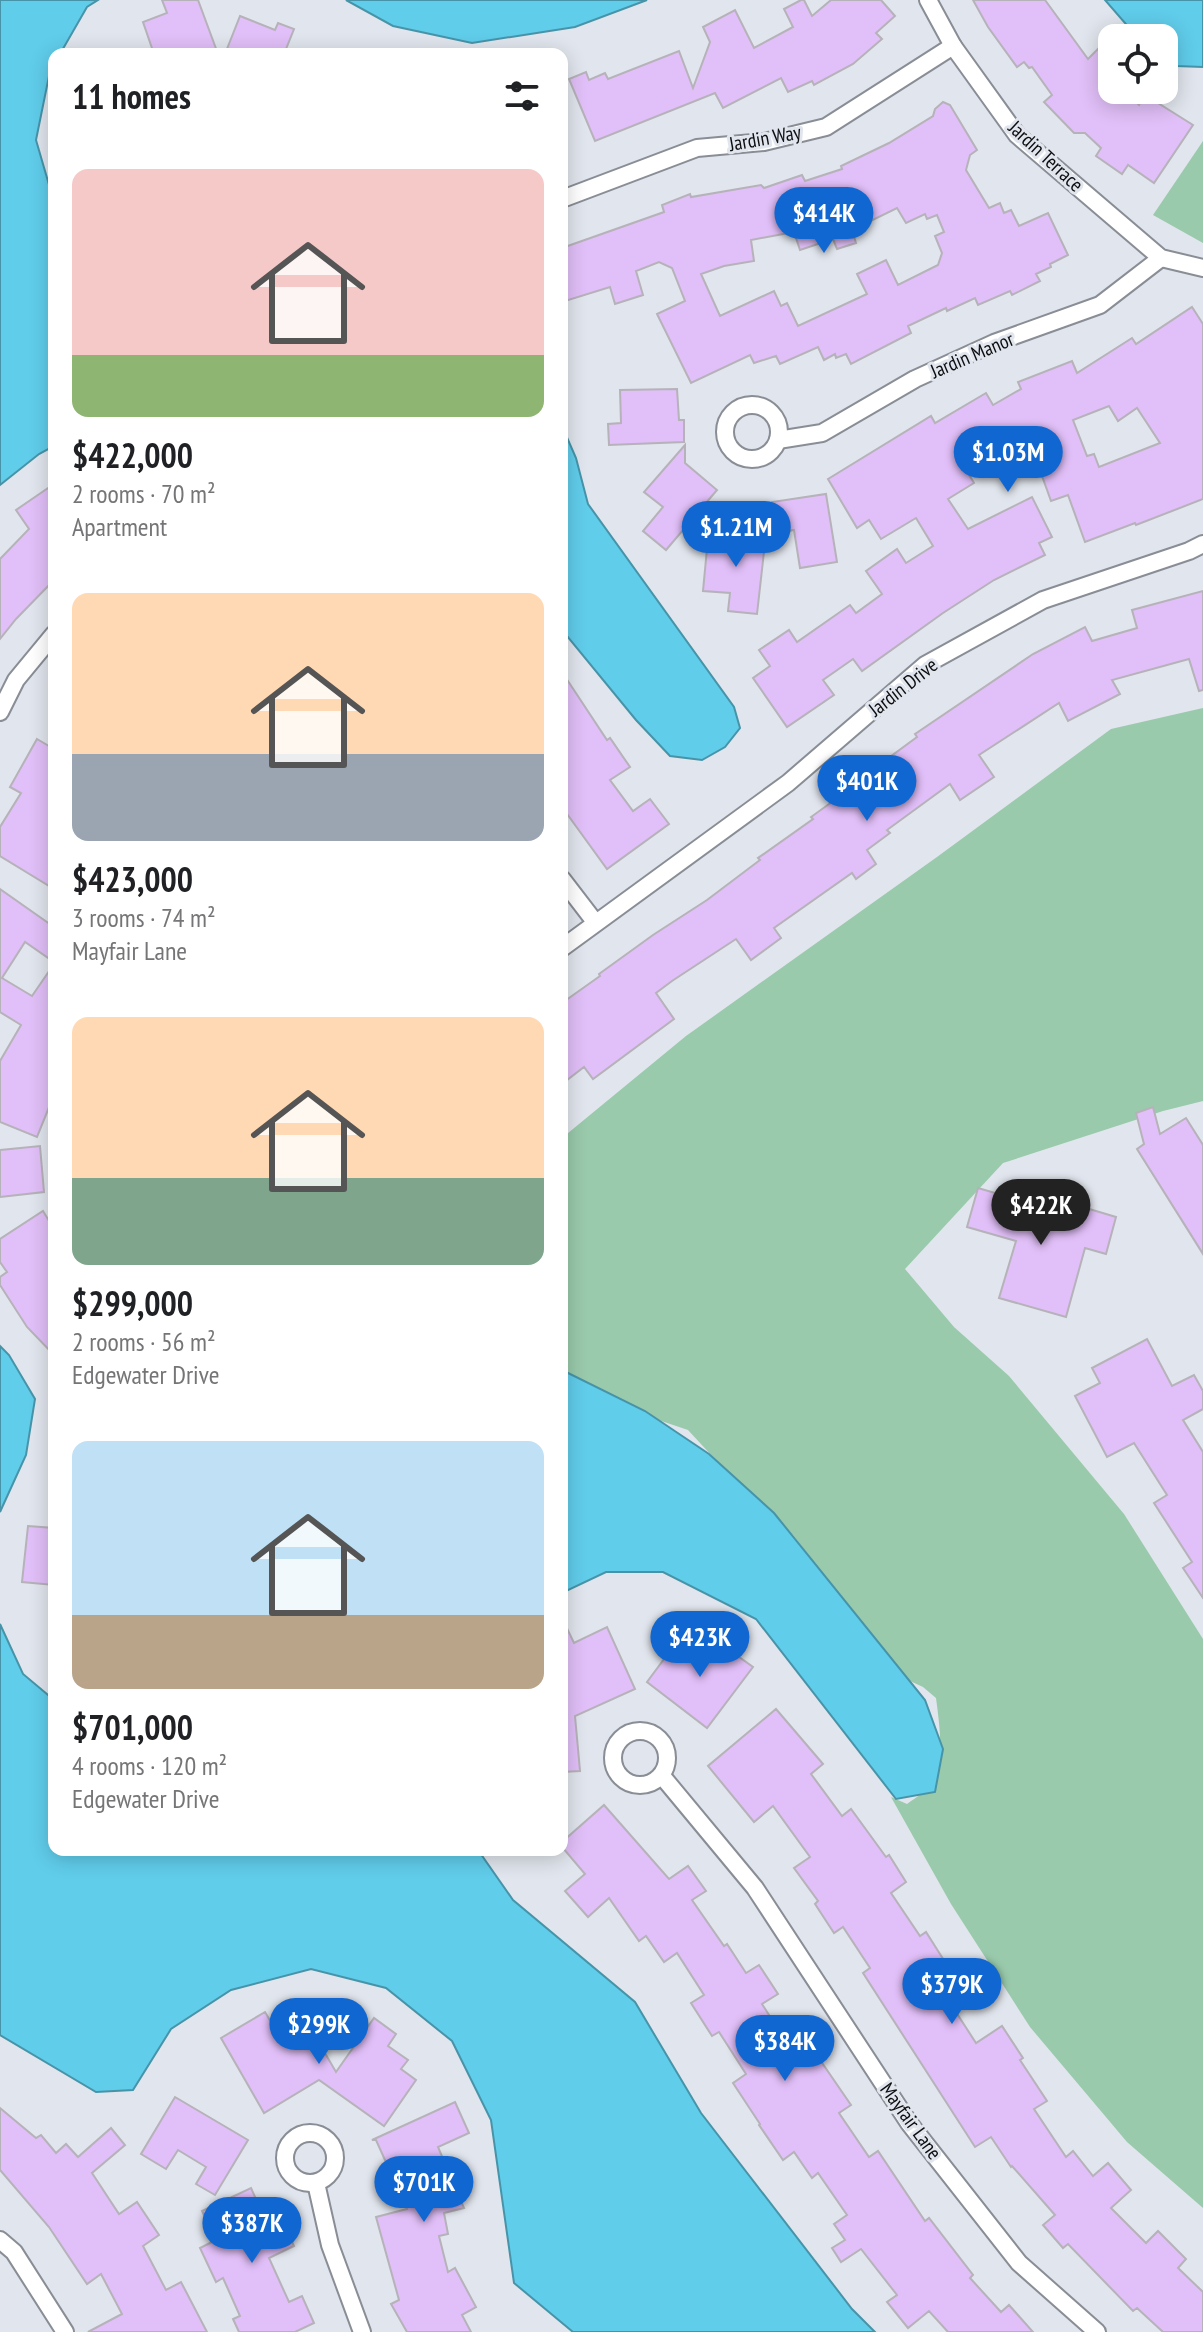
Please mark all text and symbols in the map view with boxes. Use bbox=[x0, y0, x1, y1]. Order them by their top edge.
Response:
map controls bbox=[1098, 24, 1178, 104]
button: locate bbox=[1098, 24, 1178, 104]
text: 11 homes bbox=[72, 74, 191, 118]
icon: filters bbox=[500, 74, 544, 118]
street label: Jardin Terrace bbox=[1002, 114, 1089, 197]
street label: Jardin Way bbox=[726, 119, 803, 157]
pin: $414K bbox=[768, 187, 880, 255]
text: $414K bbox=[792, 196, 856, 229]
icon: home bbox=[236, 221, 380, 365]
street label: Jardin Manor bbox=[926, 326, 1018, 385]
pin: $1.03M bbox=[943, 426, 1073, 494]
text: $422,000 bbox=[72, 433, 193, 477]
text: $1.03M bbox=[972, 435, 1044, 468]
text: 2 rooms · 70 m² bbox=[72, 477, 216, 510]
pin: $1.21M bbox=[671, 501, 801, 569]
text: Apartment bbox=[72, 510, 167, 543]
text: $1.21M bbox=[700, 510, 772, 543]
icon: home bbox=[236, 645, 380, 789]
street label: Jardin Drive bbox=[862, 652, 943, 723]
pin: $401K bbox=[811, 755, 923, 823]
text: $401K bbox=[835, 764, 899, 797]
text: $423,000 bbox=[72, 857, 193, 901]
text: 3 rooms · 74 m² bbox=[72, 901, 216, 934]
text: Mayfair Lane bbox=[72, 934, 187, 967]
icon: home bbox=[236, 1069, 380, 1213]
pin: $422K bbox=[985, 1179, 1097, 1247]
text: $422K bbox=[1009, 1188, 1073, 1221]
text: $299,000 bbox=[72, 1281, 193, 1325]
text: 2 rooms · 56 m² bbox=[72, 1325, 216, 1358]
text: Edgewater Drive bbox=[72, 1358, 219, 1391]
icon: home bbox=[236, 1493, 380, 1637]
pin: $423K bbox=[644, 1611, 756, 1679]
text: $423K bbox=[668, 1620, 732, 1653]
text: $701,000 bbox=[72, 1705, 193, 1749]
text: 4 rooms · 120 m² bbox=[72, 1749, 227, 1782]
text: Edgewater Drive bbox=[72, 1782, 219, 1815]
pin: $379K bbox=[896, 1958, 1008, 2026]
text: $379K bbox=[920, 1967, 984, 2000]
pin: $299K bbox=[263, 1998, 375, 2066]
text: $299K bbox=[287, 2007, 351, 2040]
pin: $384K bbox=[729, 2015, 841, 2083]
text: $384K bbox=[753, 2024, 817, 2057]
street label: Mayfair Lane bbox=[874, 2078, 948, 2164]
pin: $701K bbox=[368, 2156, 480, 2224]
text: $701K bbox=[392, 2165, 456, 2198]
pin: $387K bbox=[196, 2197, 308, 2265]
text: $387K bbox=[220, 2206, 284, 2239]

